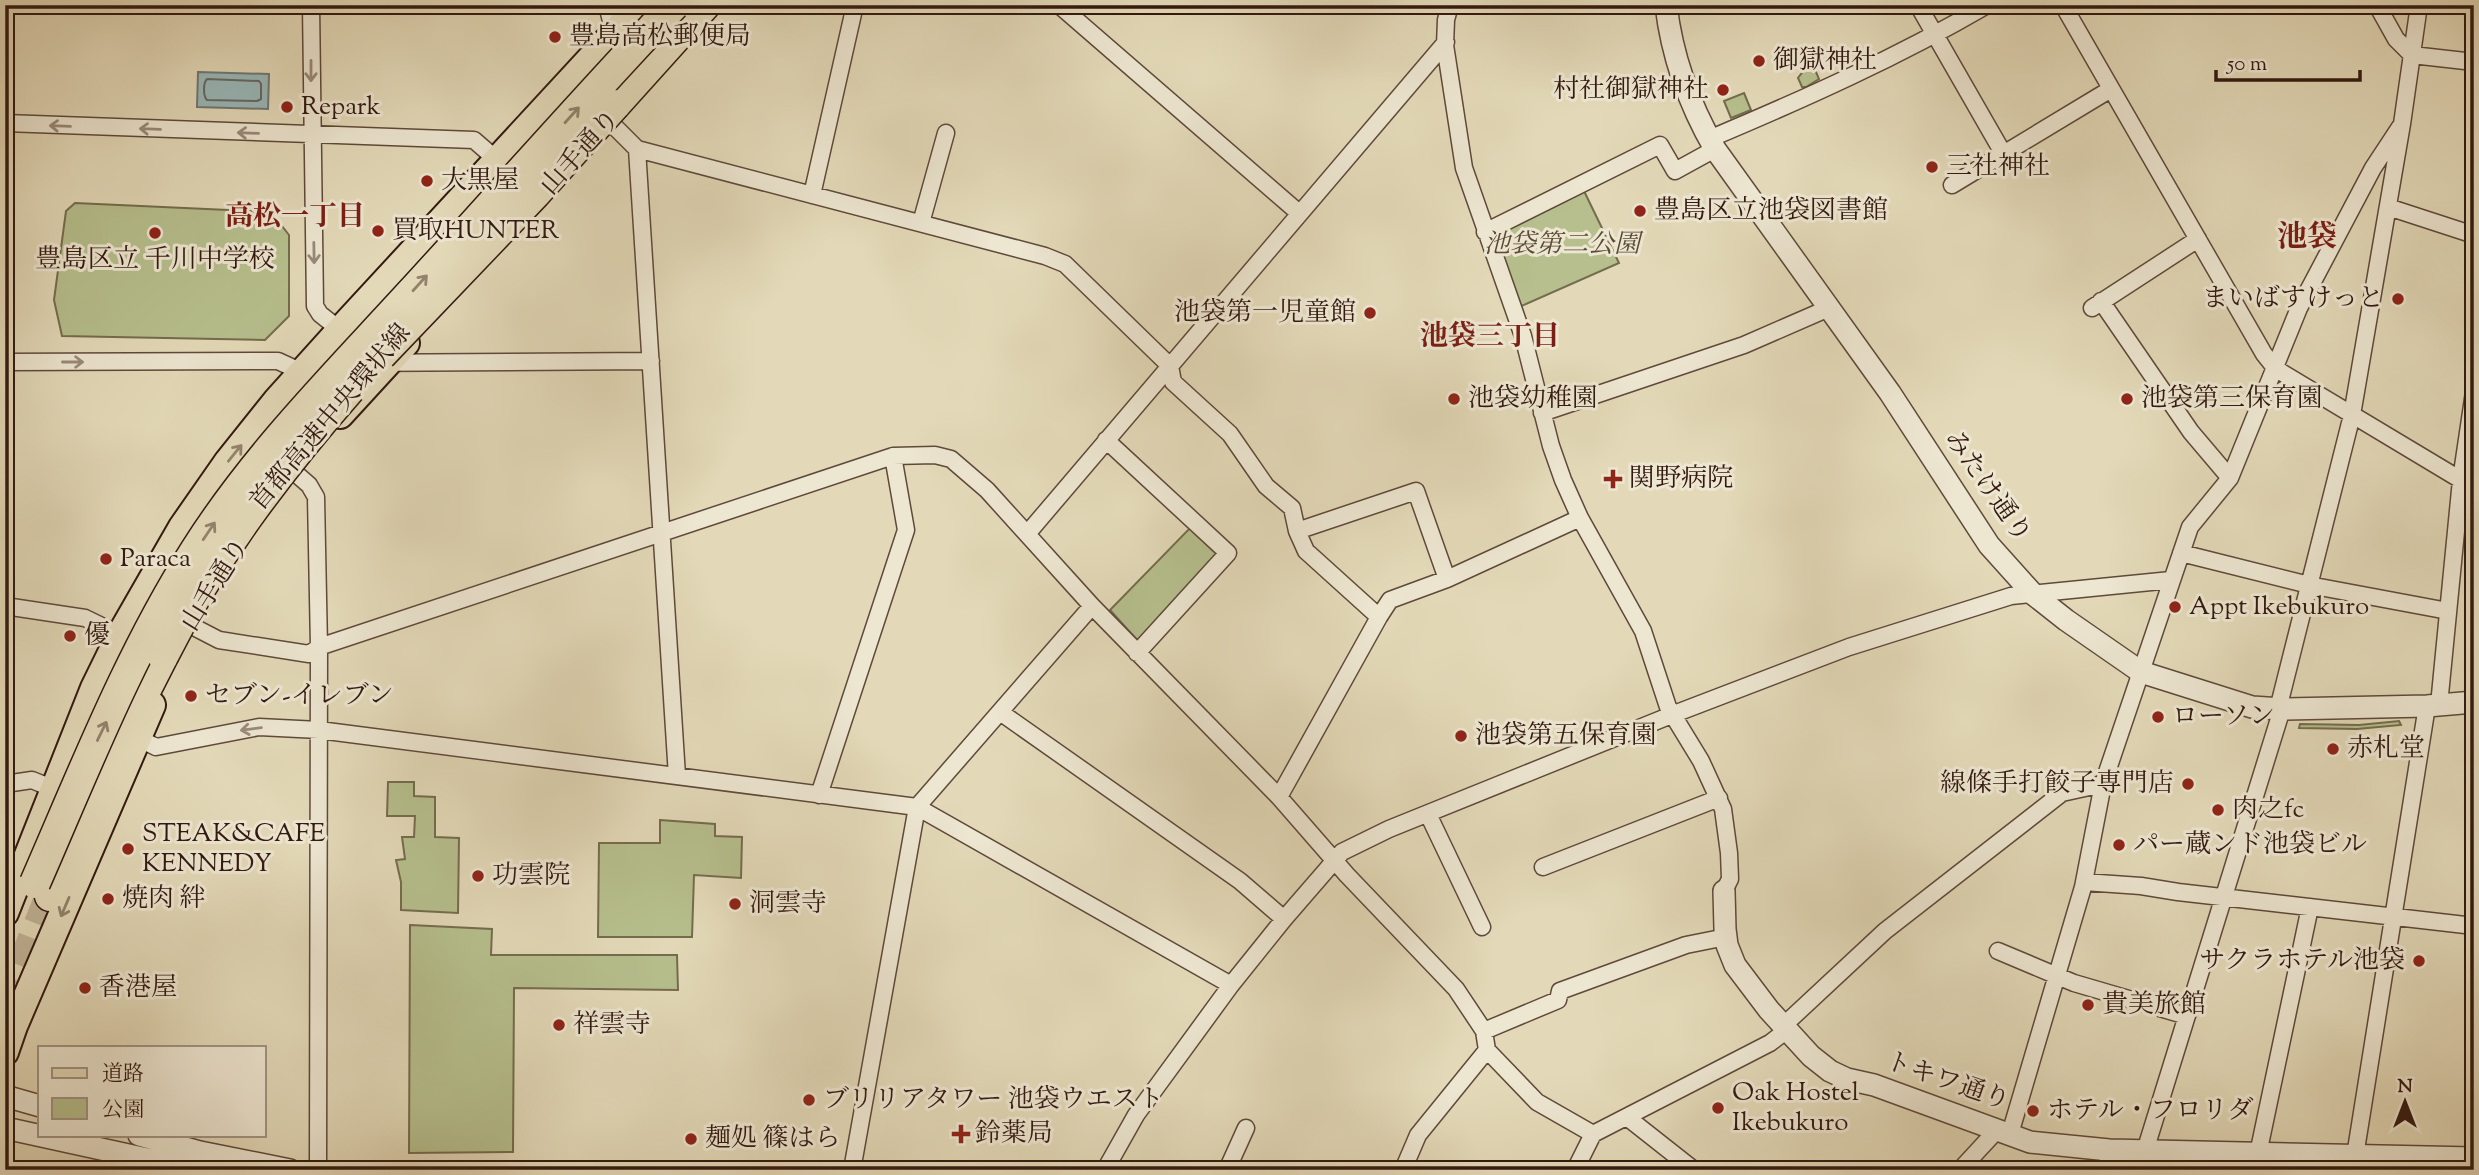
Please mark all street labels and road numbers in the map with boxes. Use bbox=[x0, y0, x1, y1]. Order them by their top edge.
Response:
street label: 山手通り bbox=[532, 102, 630, 204]
street label: 首都高速中央環状線 bbox=[242, 316, 420, 520]
street label: みたけ通り bbox=[1935, 423, 2039, 551]
street label: 山手通り bbox=[173, 531, 259, 639]
street label: トキワ通り bbox=[1880, 1043, 2014, 1121]

